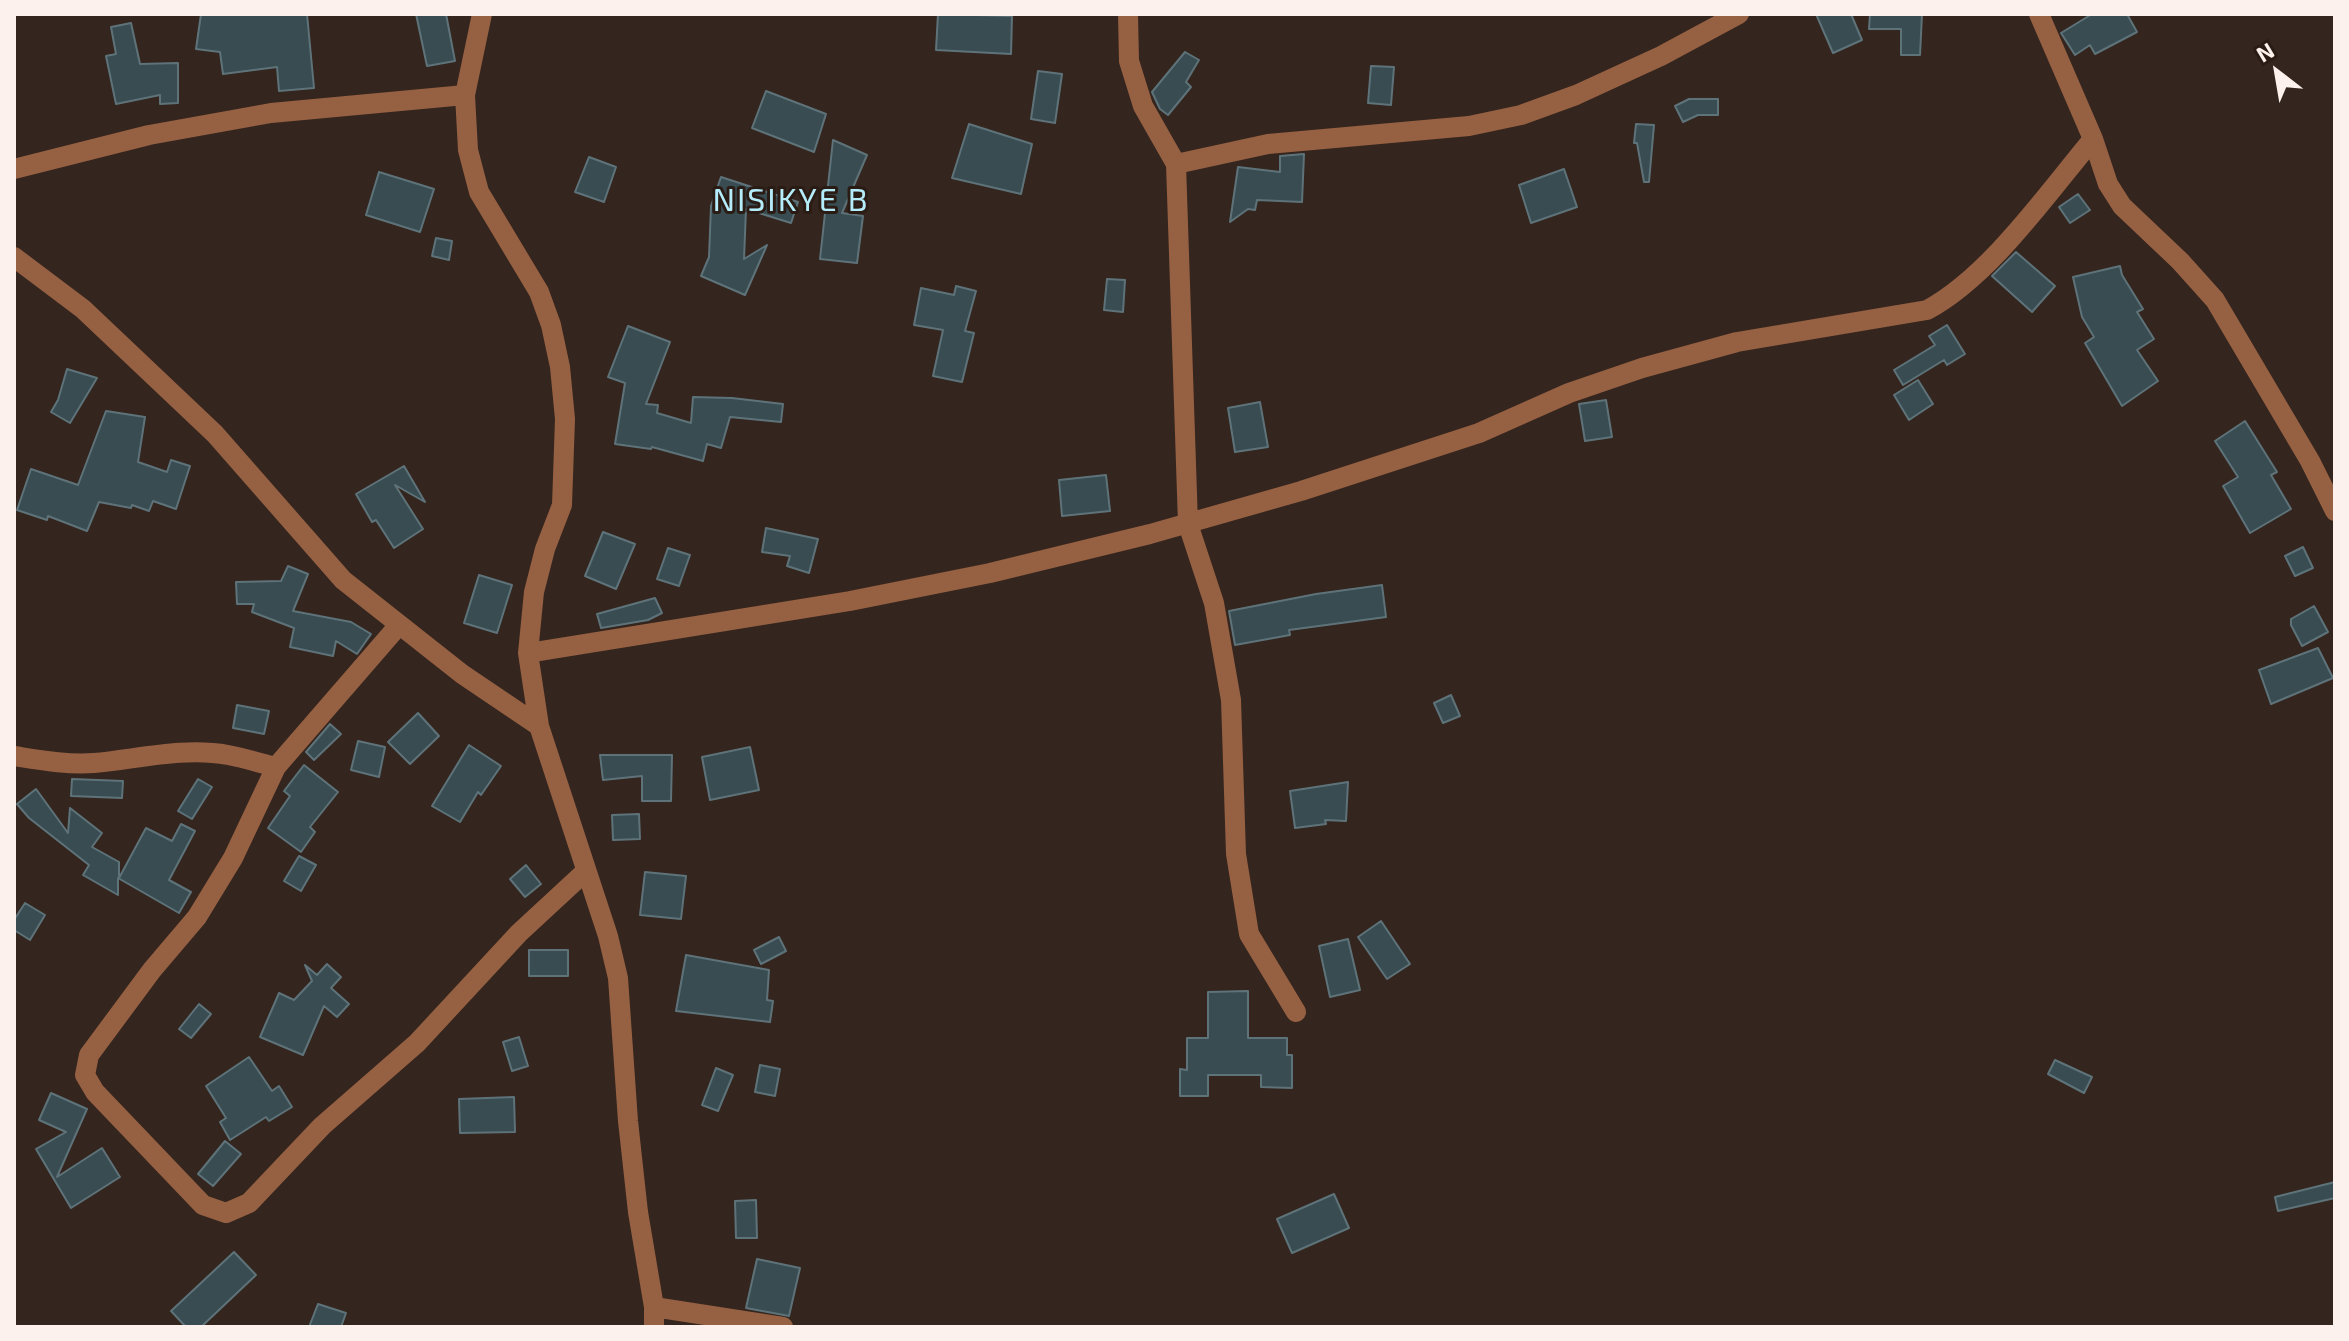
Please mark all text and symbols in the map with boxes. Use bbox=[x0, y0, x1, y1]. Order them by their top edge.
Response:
north arrow bbox=[2237, 32, 2317, 112]
text: N bbox=[2251, 36, 2278, 67]
district label: NISIKYE B bbox=[712, 181, 870, 219]

